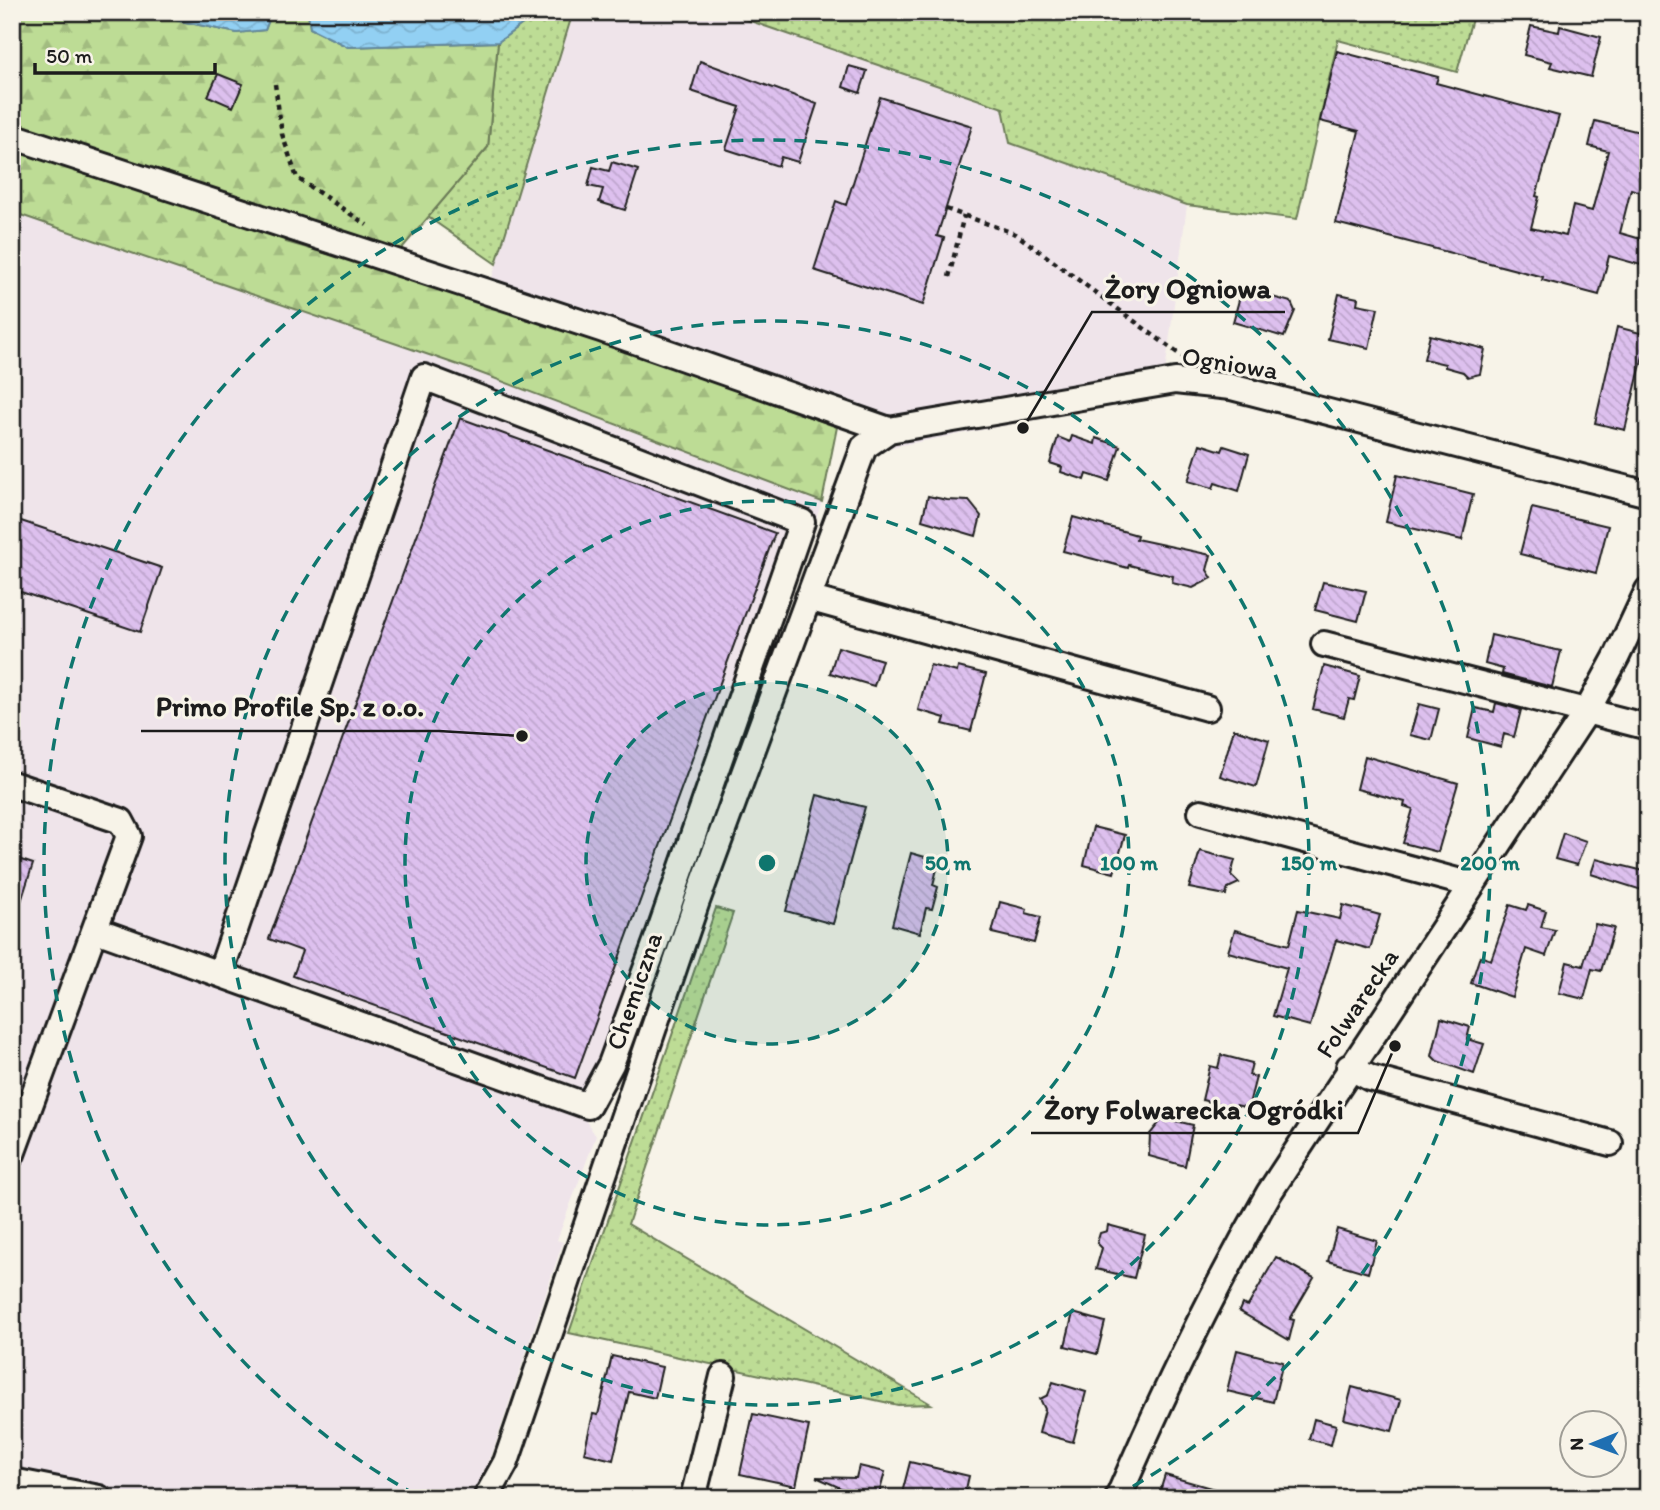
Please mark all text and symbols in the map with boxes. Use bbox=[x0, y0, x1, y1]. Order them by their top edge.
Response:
scale bar bbox=[35, 32, 215, 76]
text: 50 m bbox=[46, 43, 93, 68]
callout: Żory Ogniowa bbox=[1092, 263, 1285, 312]
text: Żory Ogniowa bbox=[1105, 271, 1272, 305]
street label: Ogniowa bbox=[1180, 340, 1281, 386]
callout: Primo Profile Sp. z o.o. bbox=[141, 682, 439, 731]
text: Primo Profile Sp. z o.o. bbox=[156, 689, 424, 723]
text: 50 m bbox=[925, 850, 972, 875]
text: 100 m bbox=[1100, 850, 1158, 875]
text: 150 m bbox=[1281, 850, 1337, 875]
text: 200 m bbox=[1460, 850, 1520, 875]
centre of rings bbox=[755, 851, 779, 875]
street label: Chemiczna bbox=[599, 927, 669, 1054]
street label: Folwarecka bbox=[1309, 942, 1406, 1064]
callout: Żory Folwarecka Ogródki bbox=[1031, 1084, 1358, 1133]
text: Żory Folwarecka Ogródki bbox=[1044, 1092, 1344, 1126]
north arrow bbox=[1558, 1408, 1628, 1478]
text: N bbox=[1565, 1438, 1588, 1451]

